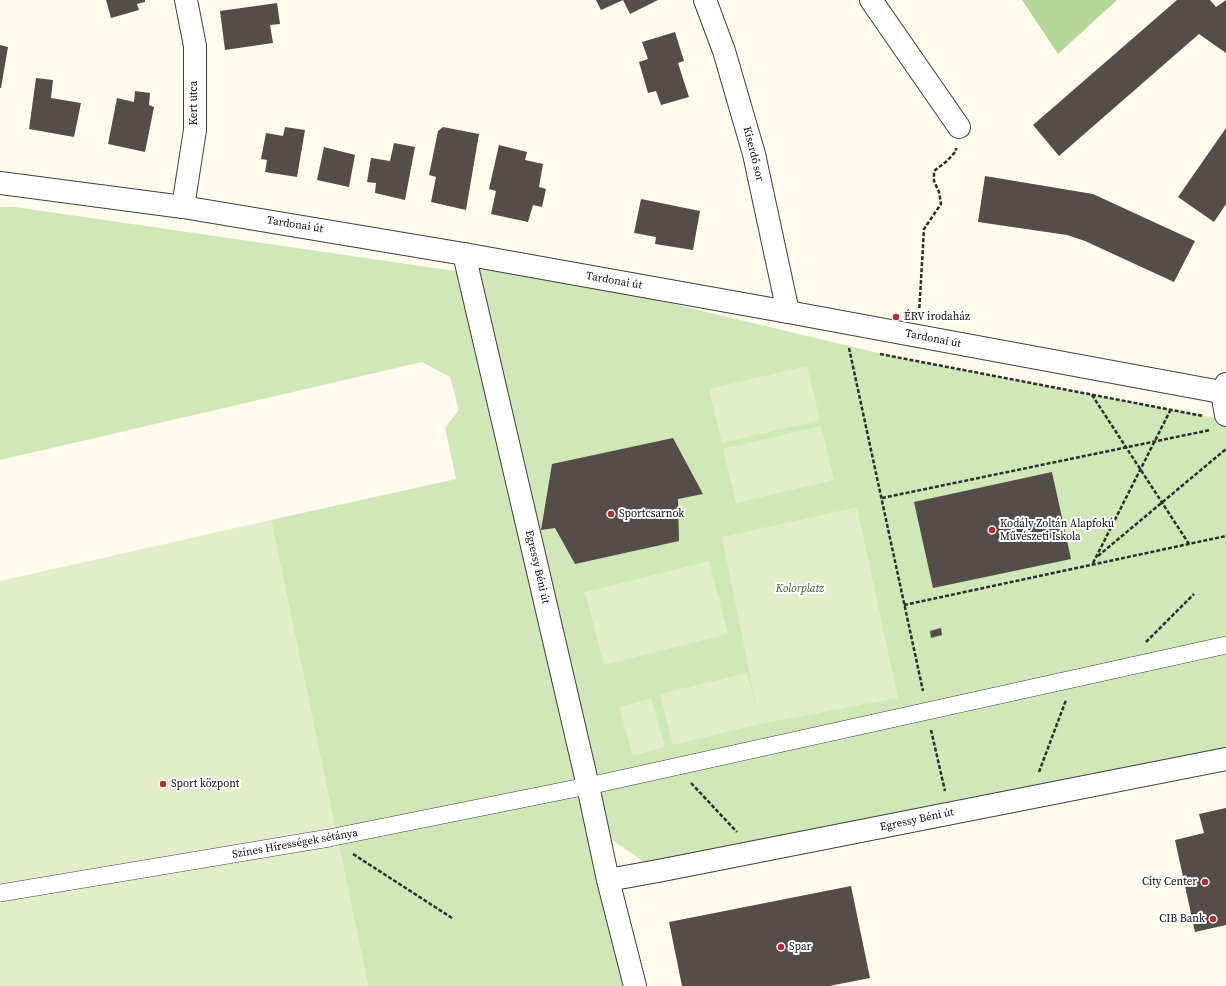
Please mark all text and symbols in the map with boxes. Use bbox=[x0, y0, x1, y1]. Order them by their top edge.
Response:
street label: Kert utca bbox=[187, 81, 201, 125]
street label: Kiserdő sor bbox=[740, 125, 766, 183]
street label: Tardonai út bbox=[266, 214, 324, 236]
street label: Tardonai út bbox=[585, 270, 643, 292]
place label: ÉRV irodaház bbox=[904, 310, 970, 324]
marker: ÉRV irodaház bbox=[891, 312, 901, 322]
street label: Tardonai út bbox=[904, 327, 962, 351]
place label: Sportcsarnok bbox=[619, 507, 684, 521]
marker: Sportcsarnok bbox=[606, 509, 616, 519]
place label: Kodály Zoltán Alapfokú Művészeti Iskola bbox=[1000, 517, 1114, 543]
marker: Kodály Zoltán Alapfokú Művészeti Iskola bbox=[987, 525, 997, 535]
street label: Egressy Béni út bbox=[522, 529, 552, 605]
park label: Kolorplatz bbox=[776, 582, 824, 596]
place label: Sport központ bbox=[171, 777, 239, 791]
marker: Sport központ bbox=[158, 779, 168, 789]
street label: Egressy Béni út bbox=[879, 806, 955, 834]
street label: Színes Hírességek sétánya bbox=[231, 826, 359, 862]
place label: City Center bbox=[1142, 875, 1197, 889]
marker: City Center bbox=[1200, 877, 1210, 887]
place label: CIB Bank bbox=[1159, 912, 1205, 926]
marker: CIB Bank bbox=[1208, 914, 1218, 924]
place label: Spar bbox=[789, 940, 811, 954]
marker: Spar bbox=[776, 942, 786, 952]

